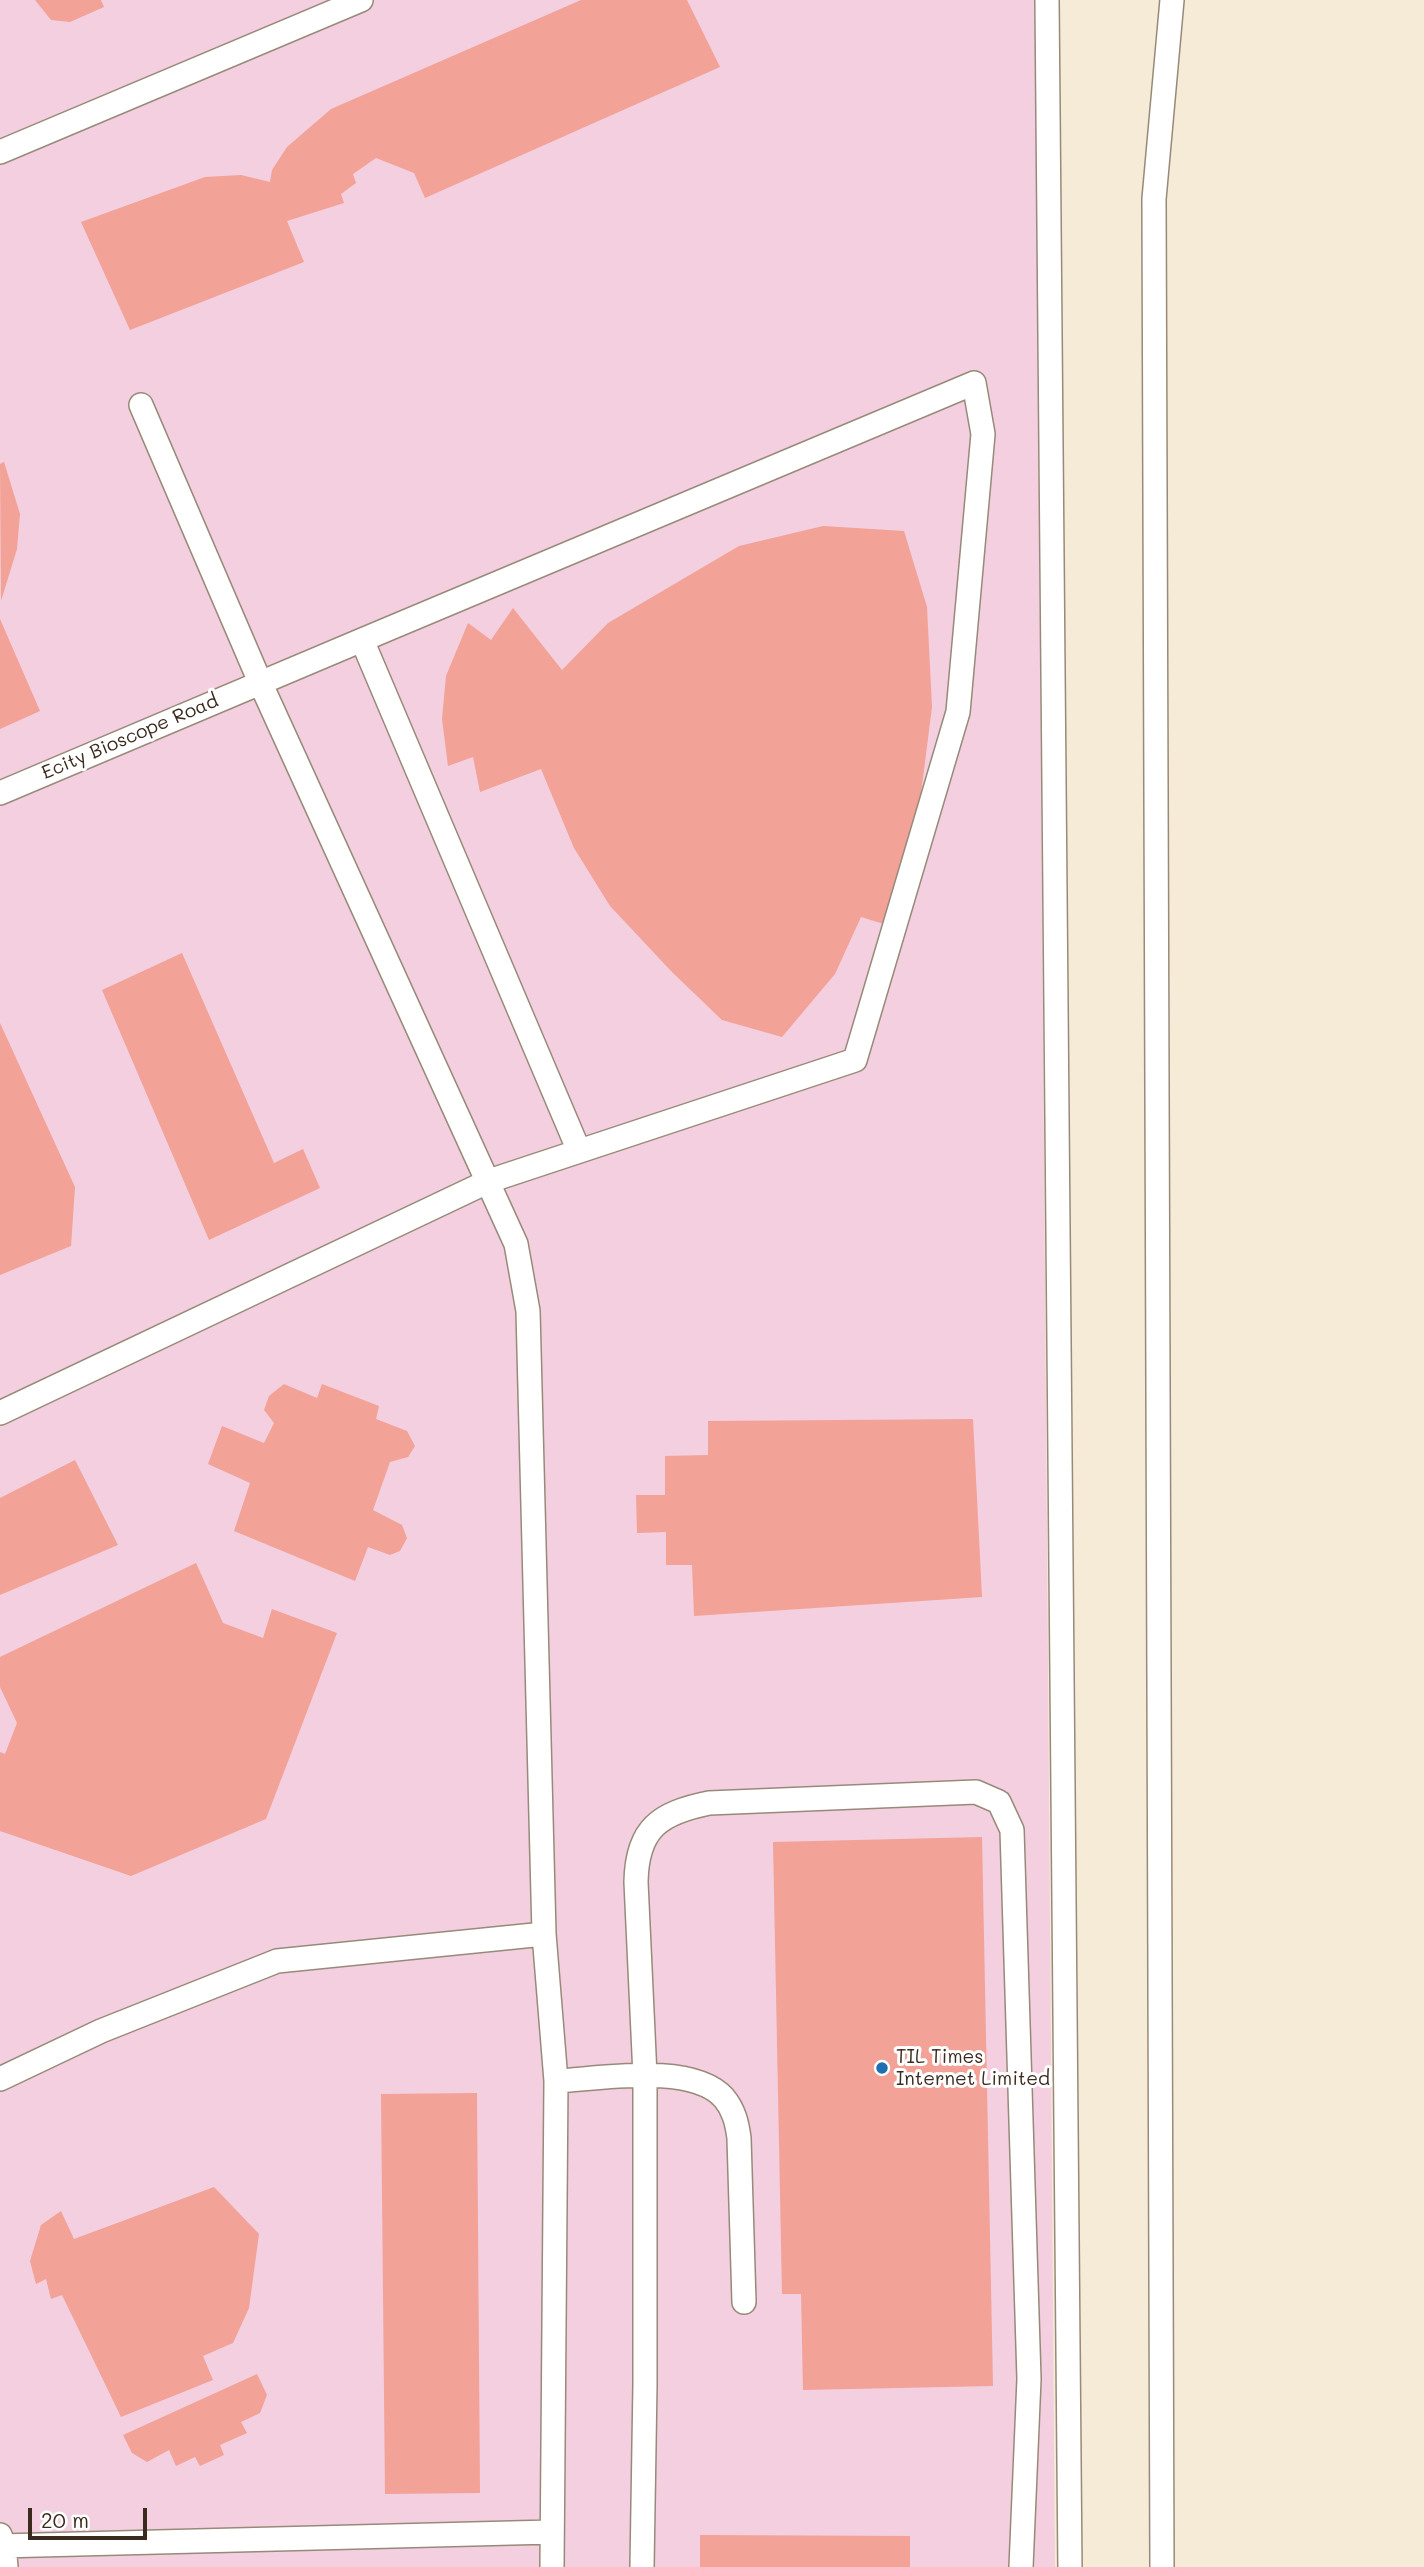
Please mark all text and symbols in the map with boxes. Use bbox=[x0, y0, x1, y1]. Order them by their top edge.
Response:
street label: Ecity Bioscope Road bbox=[38, 689, 222, 785]
place label: TIL Times Internet Limited bbox=[896, 2046, 1050, 2090]
marker: TIL Times Internet Limited bbox=[874, 2060, 890, 2076]
scale bar bbox=[32, 2494, 150, 2538]
text: 20 m bbox=[41, 2506, 89, 2533]

